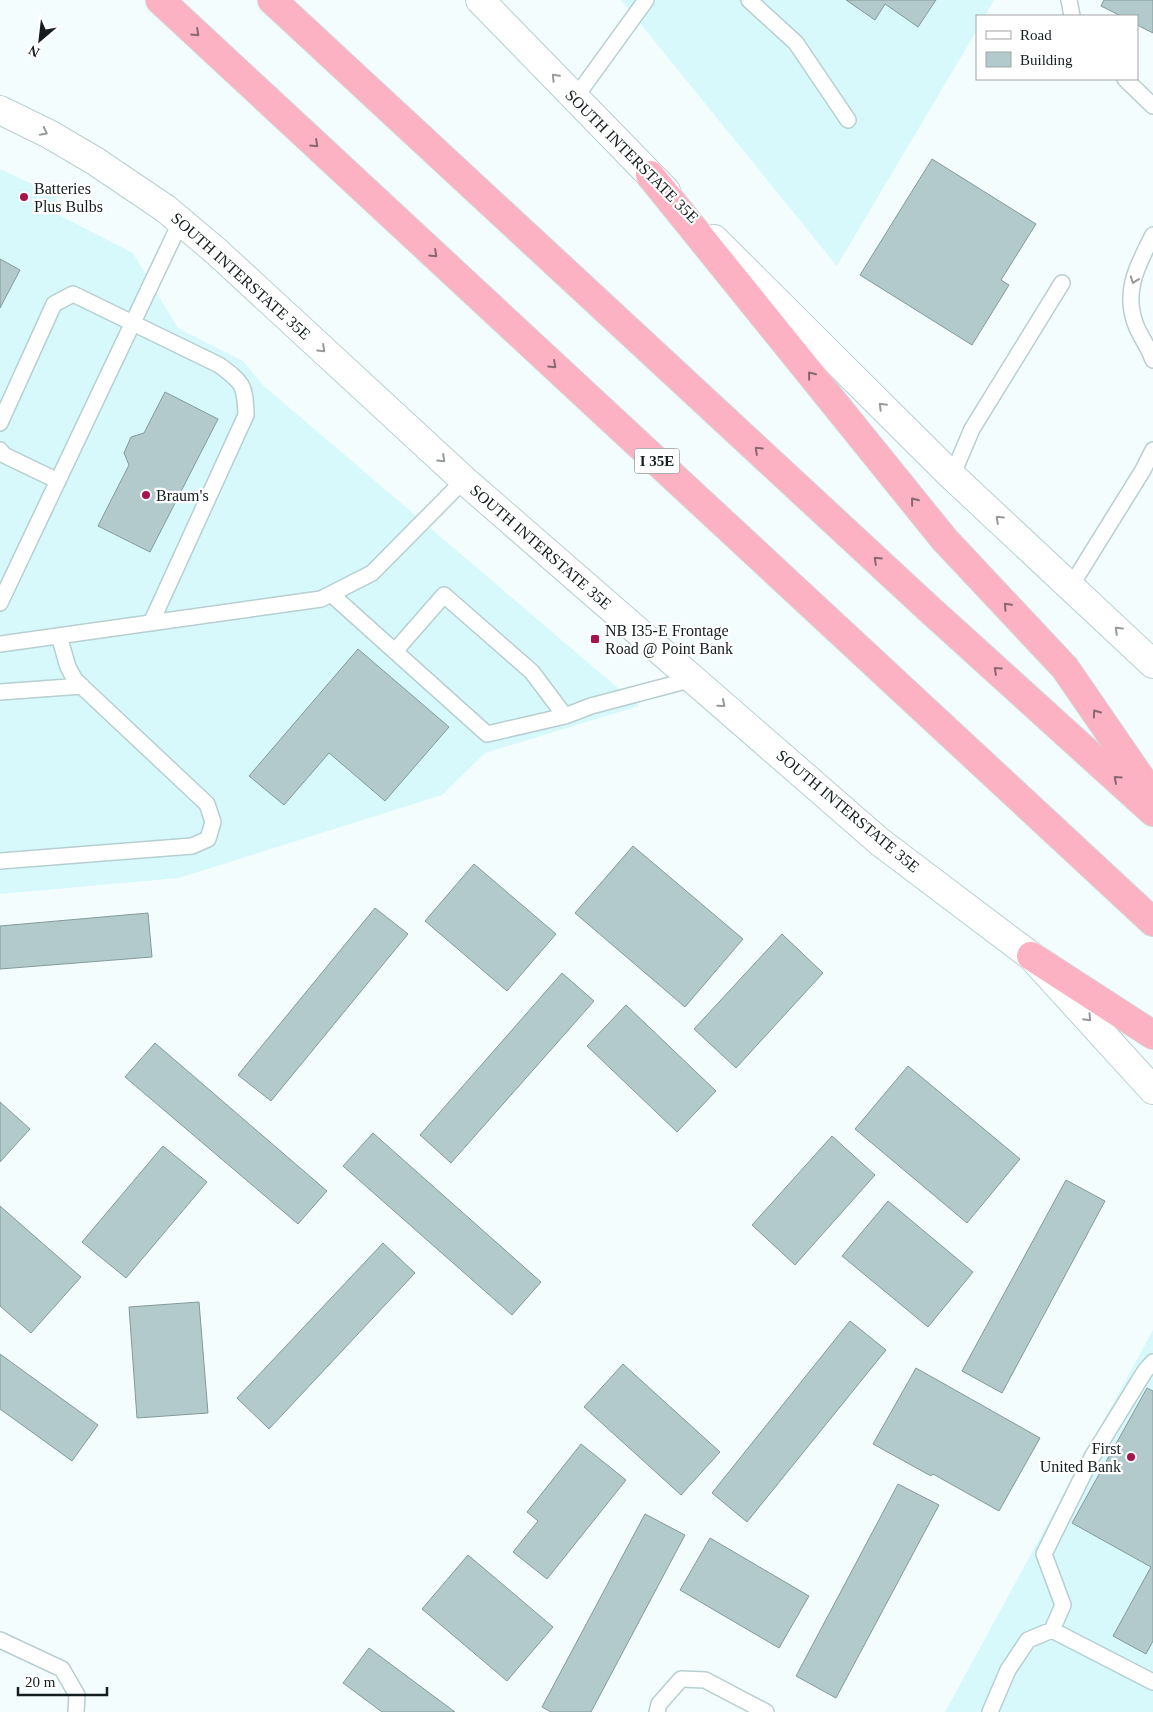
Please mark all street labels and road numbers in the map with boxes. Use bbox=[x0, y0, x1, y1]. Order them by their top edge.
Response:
street label: SOUTH INTERSTATE 35E bbox=[562, 86, 702, 226]
street label: SOUTH INTERSTATE 35E bbox=[168, 209, 314, 343]
road number: I 35E bbox=[634, 448, 680, 474]
street label: SOUTH INTERSTATE 35E bbox=[467, 481, 615, 613]
street label: SOUTH INTERSTATE 35E bbox=[773, 746, 923, 876]

